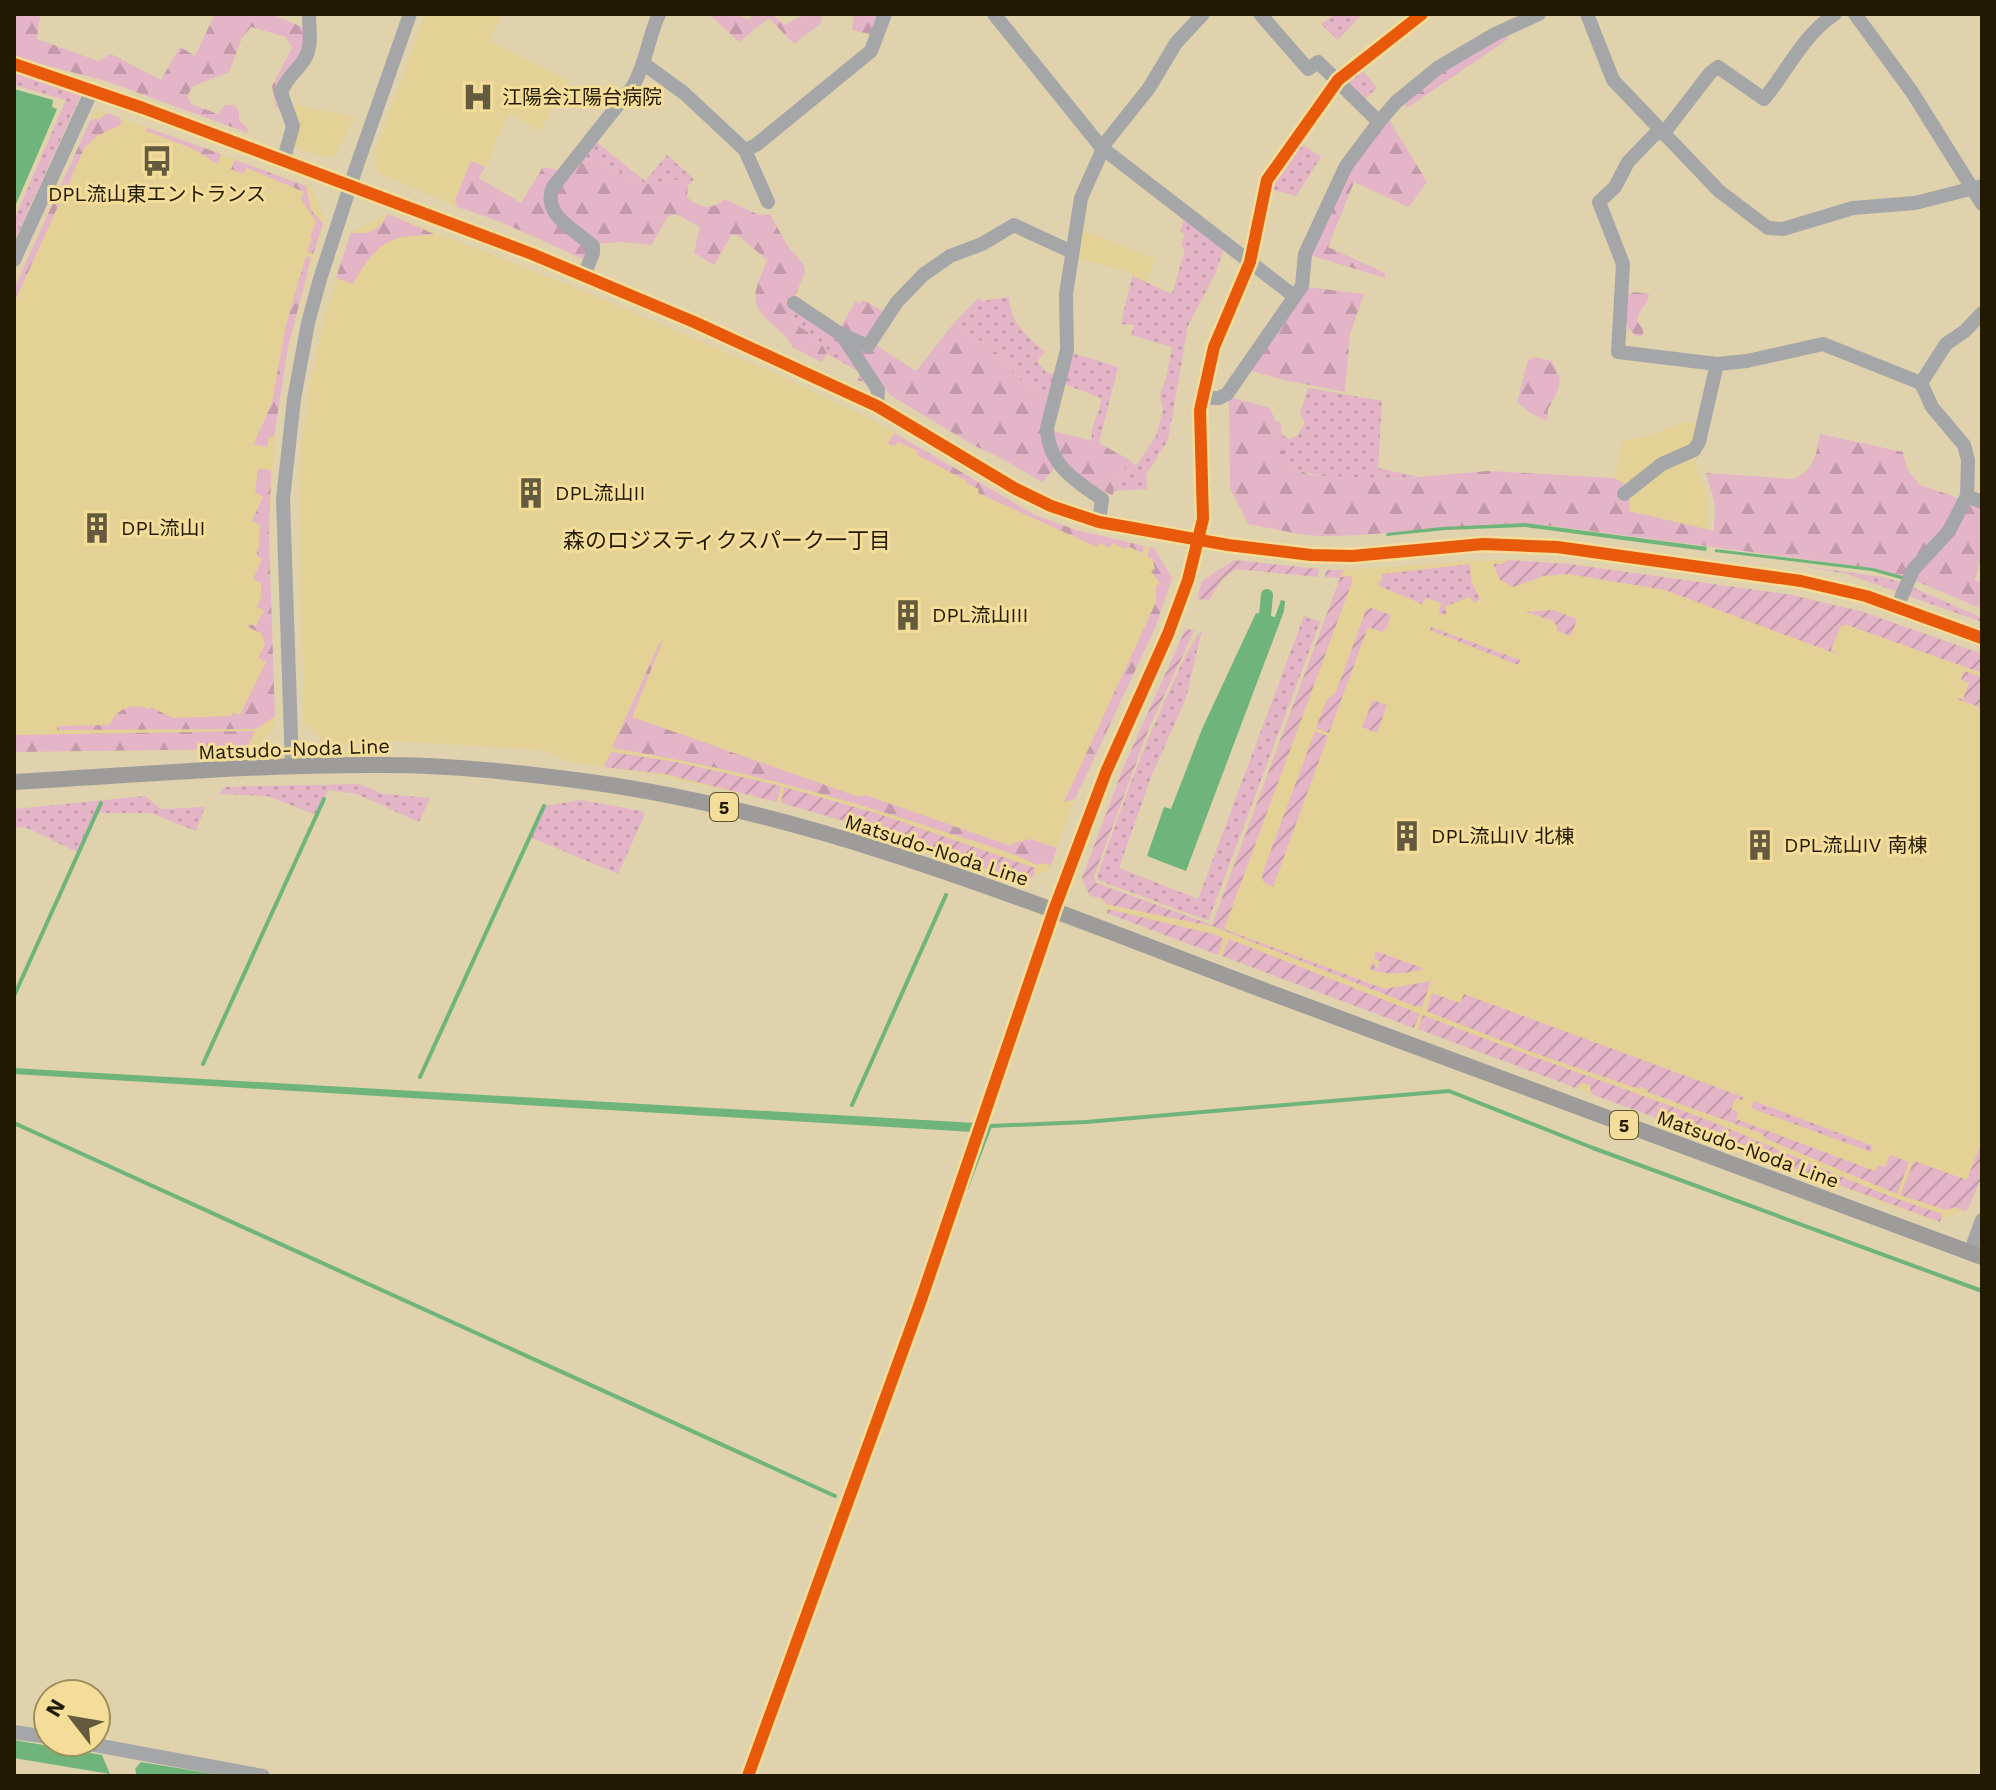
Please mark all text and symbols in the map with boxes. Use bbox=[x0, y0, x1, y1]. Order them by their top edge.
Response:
hospital icon: 江陽会江陽台病院 bbox=[461, 80, 495, 114]
place label: 江陽会江陽台病院 bbox=[502, 85, 662, 109]
bus stop icon: DPL流山東エントランス bbox=[140, 144, 174, 178]
place label: DPL流山東エントランス bbox=[48, 182, 266, 206]
building icon: DPL流山II bbox=[514, 476, 548, 510]
place label: DPL流山II bbox=[555, 481, 645, 505]
building icon: DPL流山I bbox=[80, 511, 114, 545]
place label: DPL流山I bbox=[121, 516, 206, 540]
district label: 森のロジスティクスパーク一丁目 bbox=[563, 528, 891, 553]
building icon: DPL流山III bbox=[891, 598, 925, 632]
place label: DPL流山III bbox=[932, 603, 1028, 627]
street label: Matsudo-Noda Line bbox=[198, 734, 390, 764]
road number: 5 bbox=[710, 793, 738, 821]
street label: Matsudo-Noda Line bbox=[842, 809, 1032, 891]
building icon: DPL流山IV 北棟 bbox=[1390, 819, 1424, 853]
place label: DPL流山IV 北棟 bbox=[1431, 824, 1575, 848]
building icon: DPL流山IV 南棟 bbox=[1743, 828, 1777, 862]
place label: DPL流山IV 南棟 bbox=[1784, 833, 1928, 857]
street label: Matsudo-Noda Line bbox=[1654, 1105, 1842, 1193]
road number: 5 bbox=[1610, 1111, 1638, 1139]
north arrow bbox=[32, 1678, 112, 1758]
text: N bbox=[40, 1695, 70, 1721]

